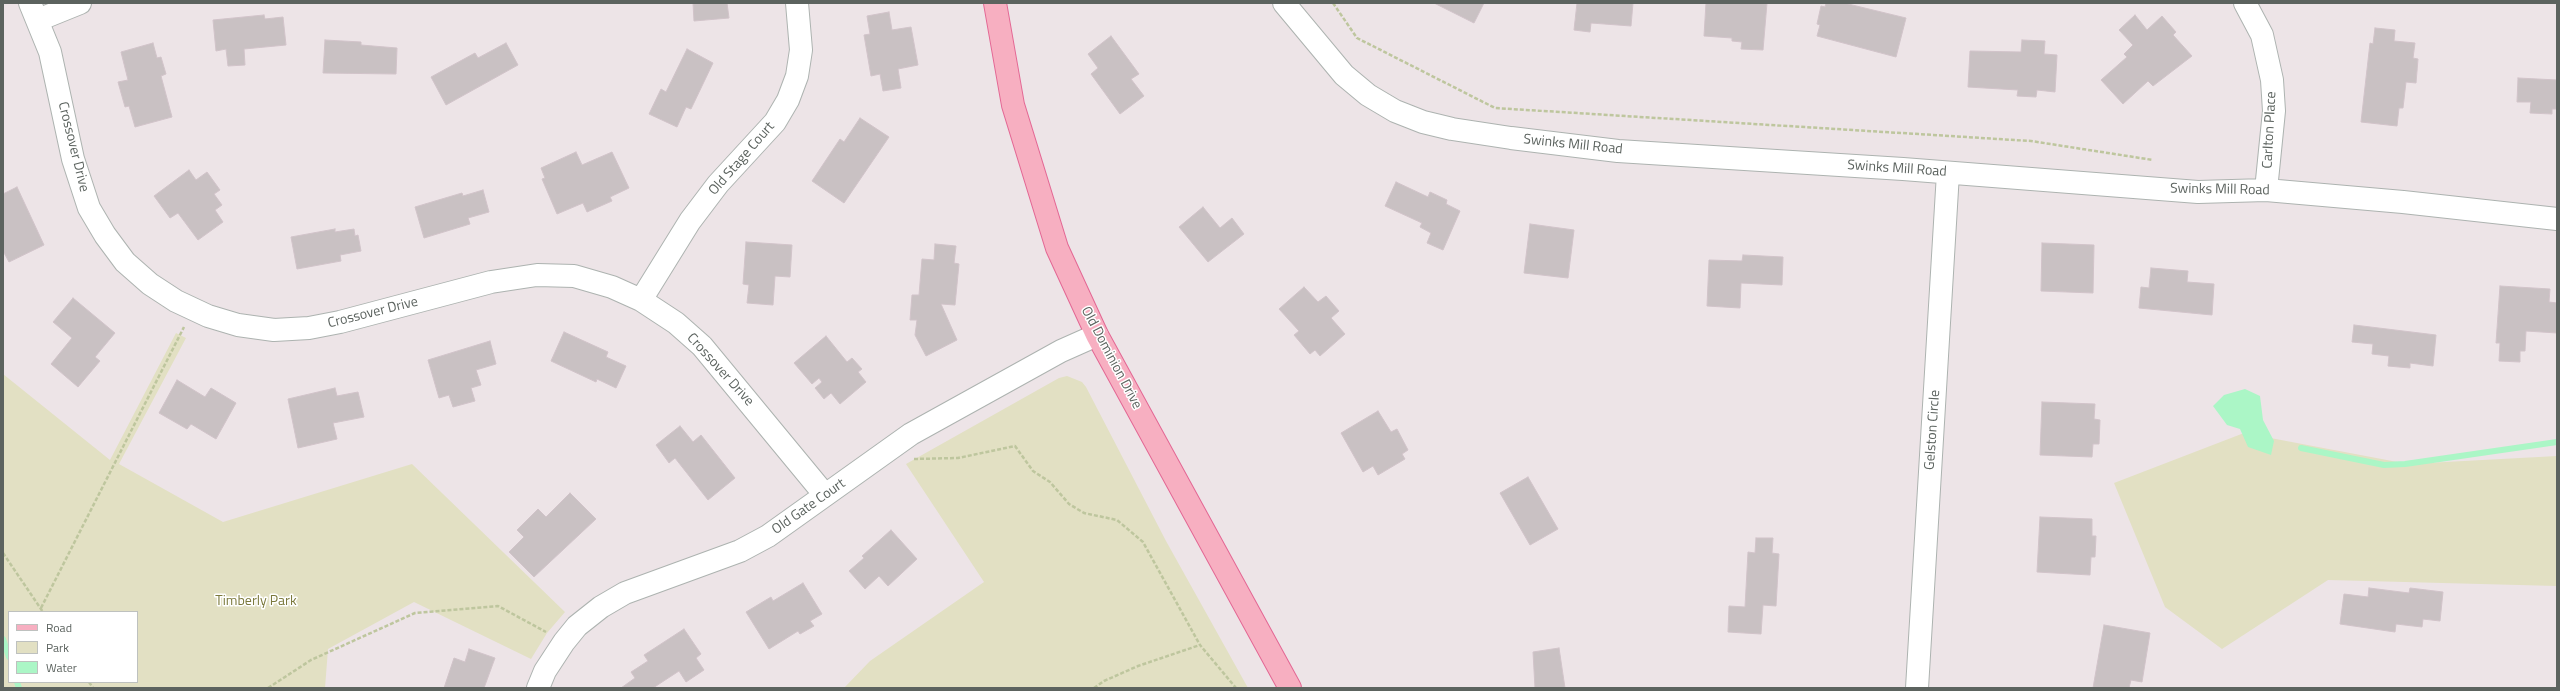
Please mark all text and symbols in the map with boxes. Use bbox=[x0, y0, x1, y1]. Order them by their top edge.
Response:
street label: Carlton Place bbox=[2260, 91, 2280, 169]
street label: Crossover Drive bbox=[54, 100, 92, 194]
street label: Old Stage Court bbox=[706, 119, 778, 199]
street label: Swinks Mill Road bbox=[1523, 131, 1623, 159]
street label: Swinks Mill Road bbox=[1847, 157, 1947, 181]
street label: Swinks Mill Road bbox=[2170, 181, 2270, 199]
street label: Crossover Drive bbox=[326, 294, 420, 332]
street label: Old Dominion Drive bbox=[1077, 304, 1145, 412]
street label: Crossover Drive bbox=[683, 330, 757, 410]
street label: Gelston Circle bbox=[1922, 389, 1944, 471]
street label: Old Gate Court bbox=[769, 476, 849, 538]
park label: Timberly Park bbox=[215, 594, 297, 610]
legend bbox=[8, 611, 138, 683]
text: Road bbox=[46, 618, 72, 637]
text: Park bbox=[46, 638, 69, 657]
text: Water bbox=[46, 658, 77, 677]

